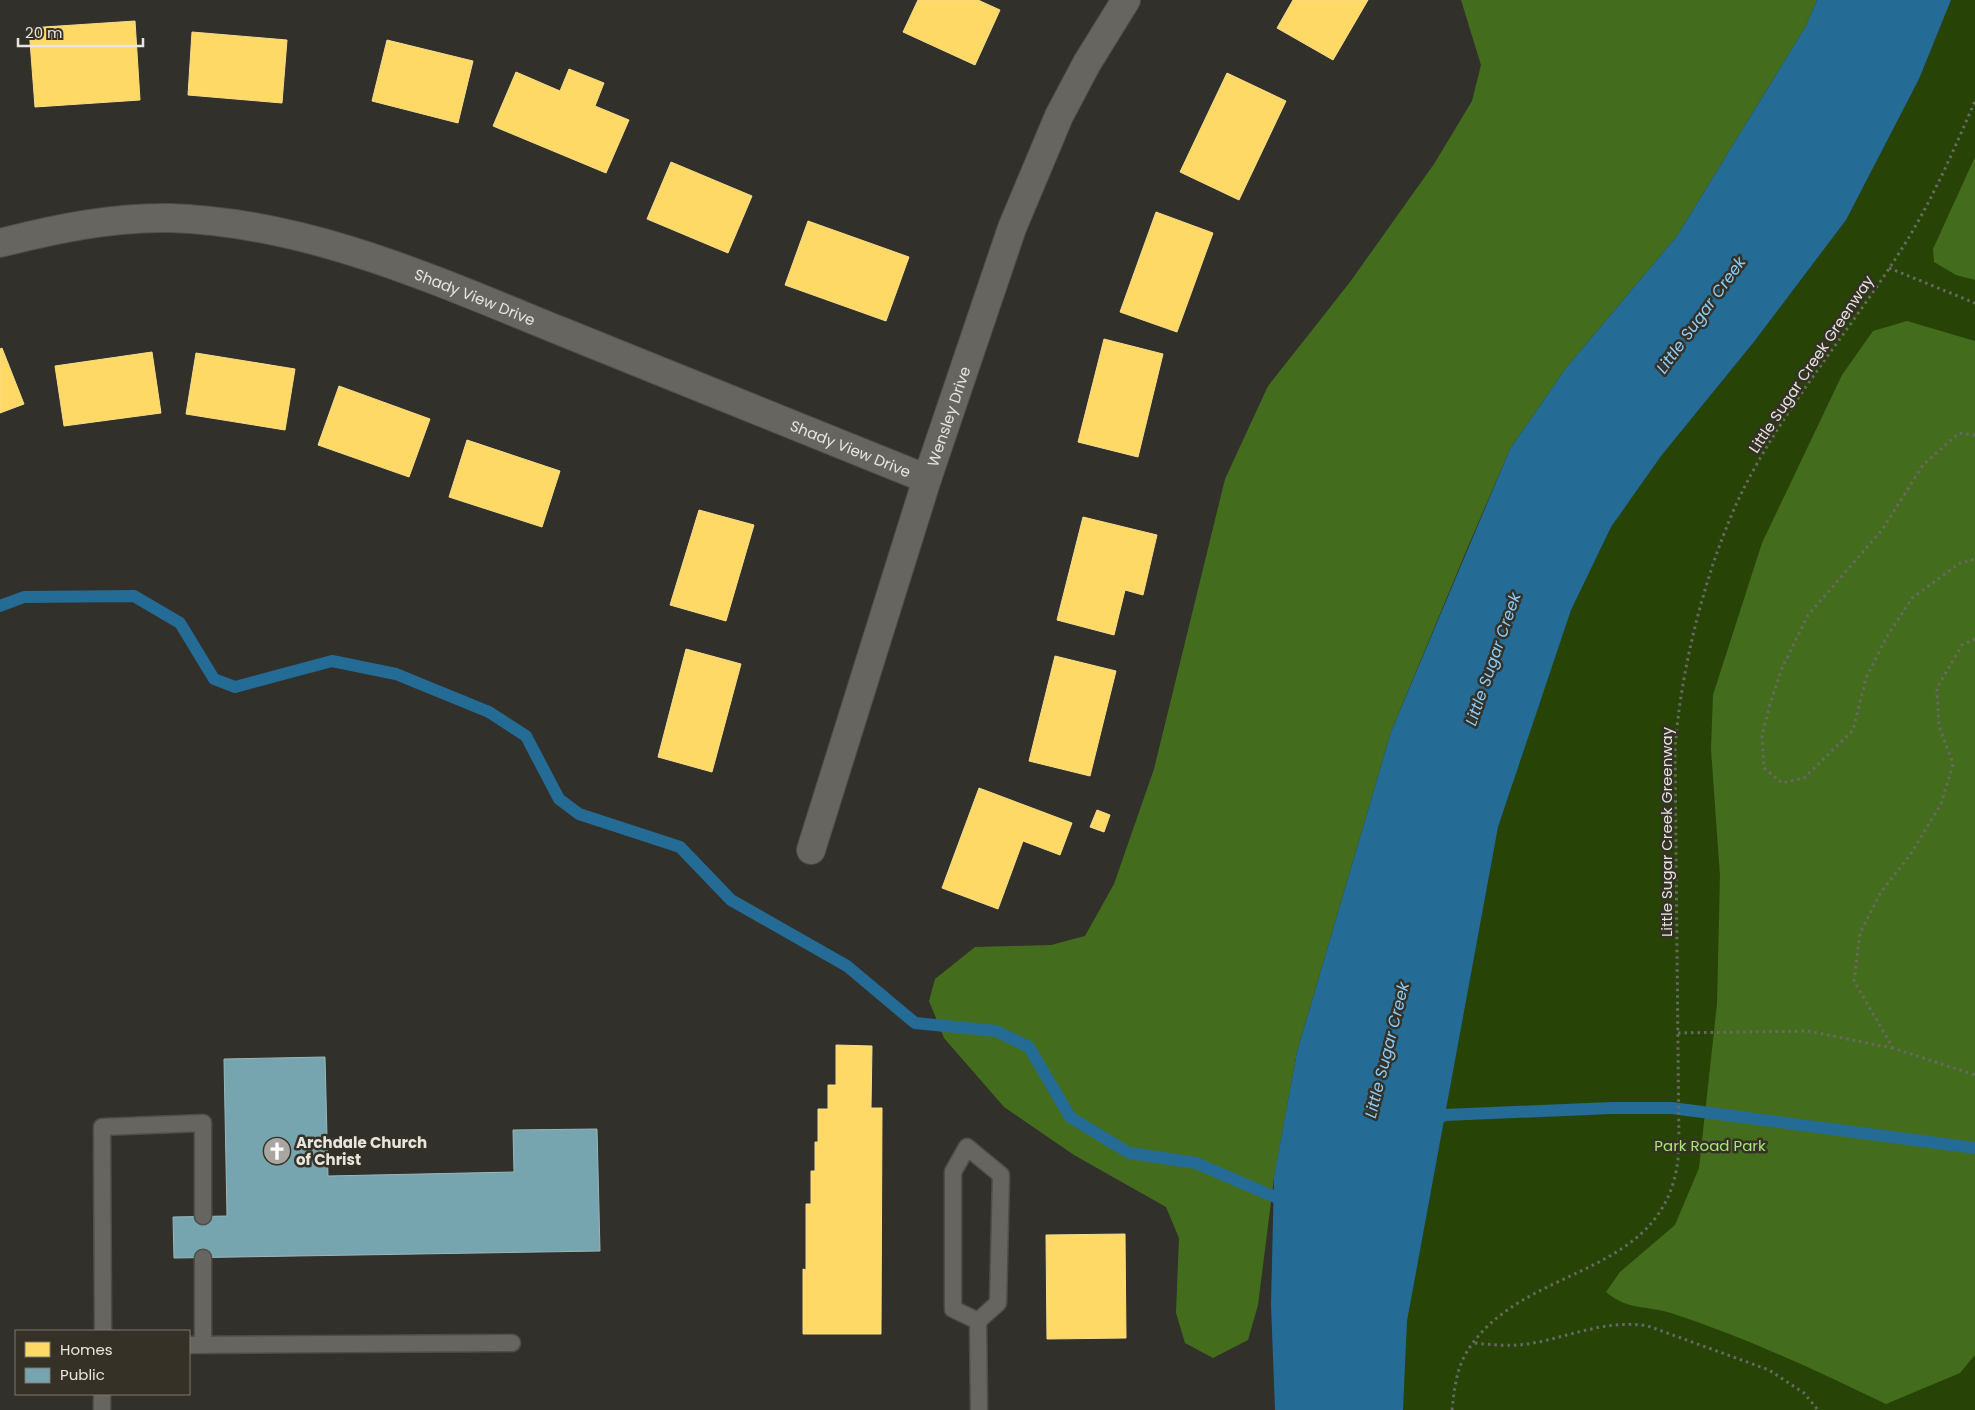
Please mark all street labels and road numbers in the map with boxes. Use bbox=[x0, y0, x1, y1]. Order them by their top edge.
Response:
street label: Shady View Drive bbox=[412, 263, 539, 330]
street label: Little Sugar Creek Greenway bbox=[1744, 271, 1879, 457]
street label: Wensley Drive bbox=[922, 363, 975, 469]
street label: Shady View Drive bbox=[787, 414, 914, 482]
street label: Little Sugar Creek Greenway bbox=[1656, 726, 1677, 937]

